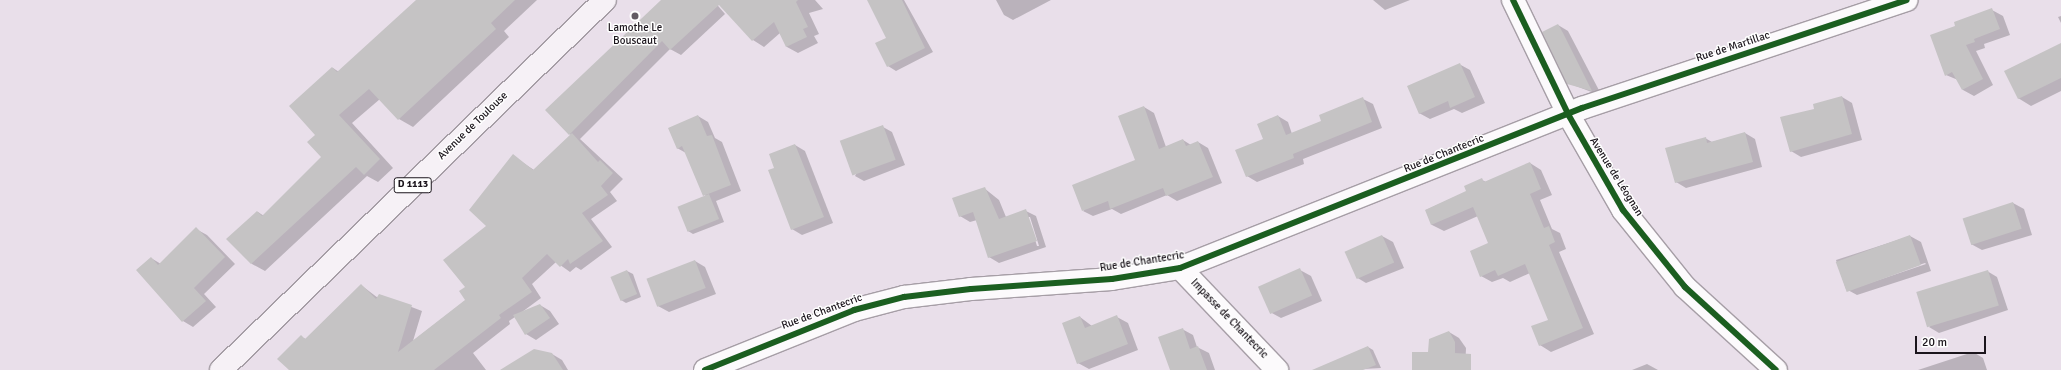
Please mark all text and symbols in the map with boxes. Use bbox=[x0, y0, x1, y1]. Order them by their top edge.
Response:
marker: Lamothe Le Bouscaut bbox=[630, 11, 640, 21]
place label: Lamothe Le Bouscaut bbox=[608, 22, 662, 48]
street label: Rue de Martillac bbox=[1694, 29, 1772, 65]
street label: Avenue de Toulouse bbox=[435, 89, 511, 163]
street label: Rue de Chantecric bbox=[1402, 132, 1486, 176]
street label: Avenue de Léognan bbox=[1586, 135, 1646, 219]
road number: D 1113 bbox=[393, 177, 433, 193]
street label: Rue de Chantecric bbox=[1099, 249, 1185, 275]
street label: Impasse de Chantecric bbox=[1188, 276, 1270, 362]
street label: Rue de Chantecric bbox=[780, 291, 864, 333]
scale bar bbox=[1917, 328, 1988, 354]
text: 20 m bbox=[1922, 335, 1947, 350]

